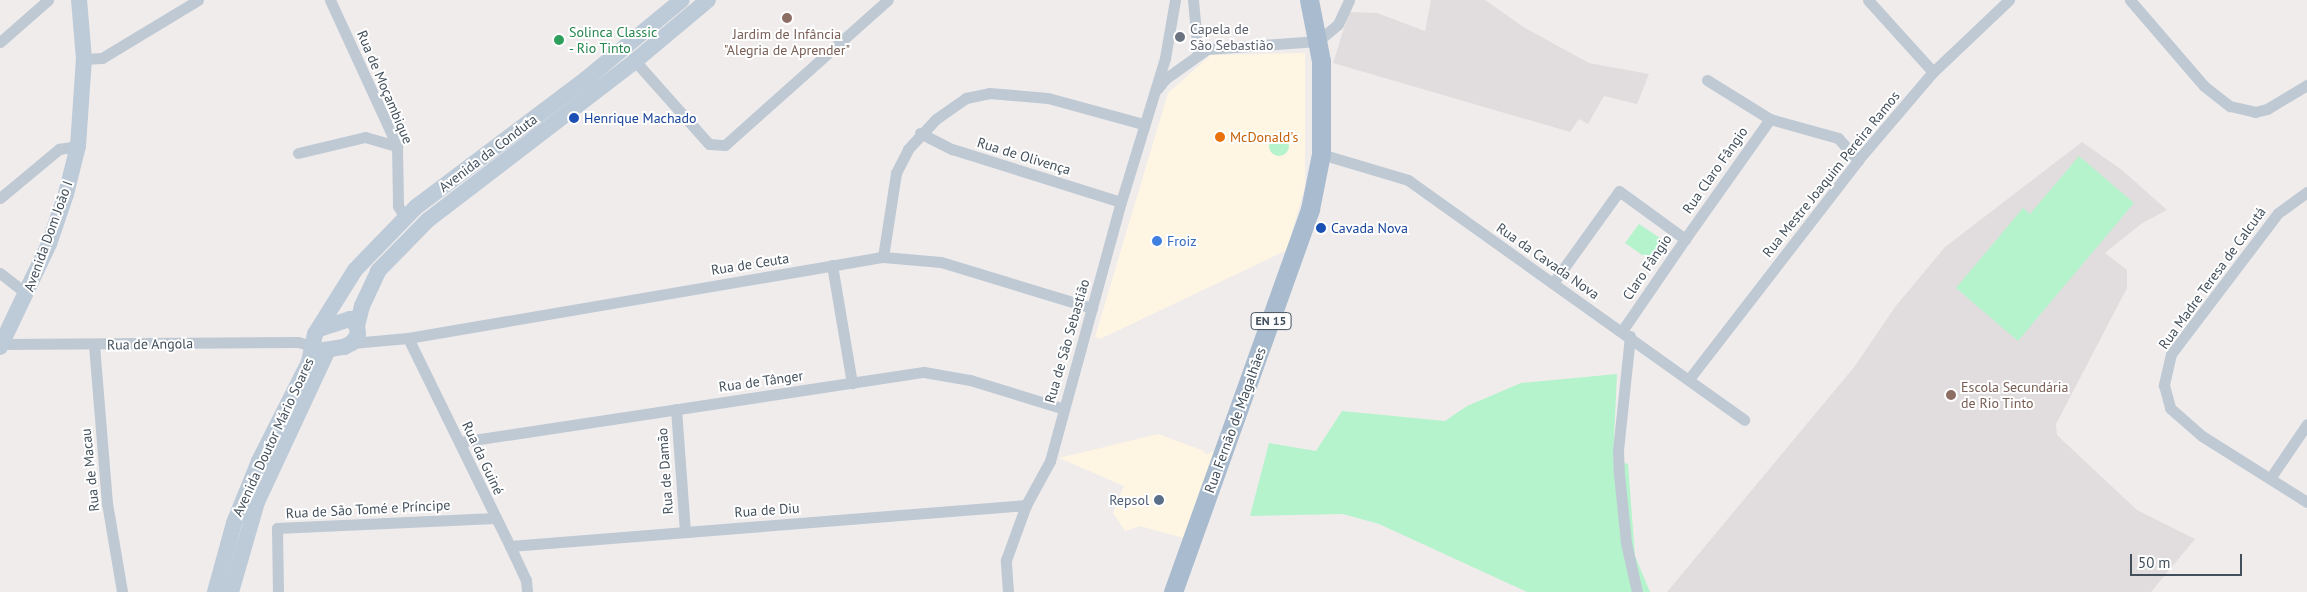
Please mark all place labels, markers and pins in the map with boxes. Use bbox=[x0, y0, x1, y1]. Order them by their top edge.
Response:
marker: Jardim de Infância "Alegria de Aprender" bbox=[781, 12, 793, 24]
place label: Capela de São Sebastião bbox=[1190, 21, 1274, 54]
place label: Solinca Classic - Rio Tinto bbox=[569, 24, 657, 56]
place label: Jardim de Infância "Alegria de Aprender" bbox=[724, 26, 850, 58]
marker: Capela de São Sebastião bbox=[1174, 31, 1186, 43]
marker: Solinca Classic - Rio Tinto bbox=[553, 34, 565, 46]
place label: Henrique Machado bbox=[584, 110, 697, 126]
marker: Henrique Machado bbox=[568, 112, 580, 124]
place label: McDonald's bbox=[1230, 129, 1298, 145]
marker: McDonald's bbox=[1214, 131, 1226, 143]
place label: Cavada Nova bbox=[1331, 220, 1408, 236]
marker: Cavada Nova bbox=[1315, 222, 1327, 234]
place label: Froiz bbox=[1167, 233, 1197, 249]
marker: Froiz bbox=[1151, 235, 1163, 247]
place label: Escola Secundária de Rio Tinto bbox=[1961, 379, 2069, 412]
marker: Escola Secundária de Rio Tinto bbox=[1945, 389, 1957, 401]
place label: Repsol bbox=[1109, 492, 1149, 508]
marker: Repsol bbox=[1153, 494, 1165, 506]

